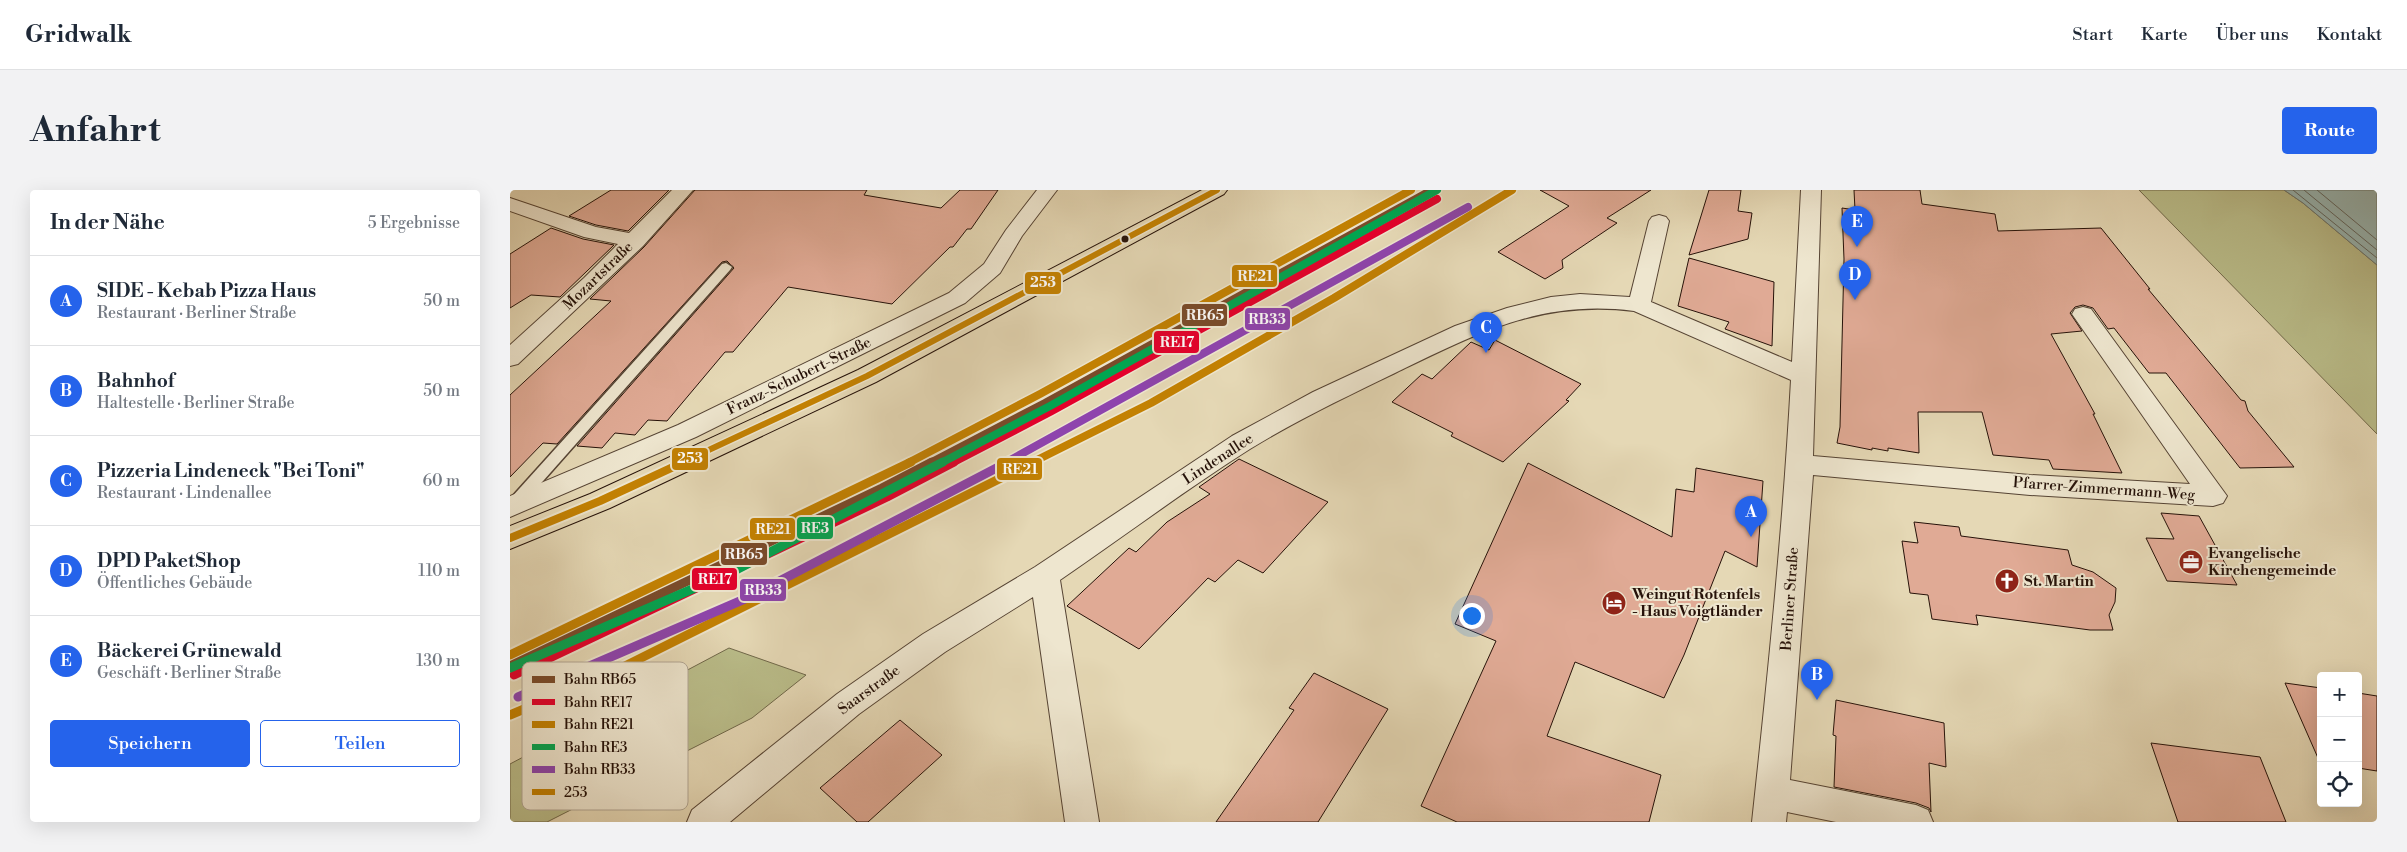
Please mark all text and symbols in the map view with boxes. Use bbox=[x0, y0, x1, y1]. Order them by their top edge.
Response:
text: Gridwalk bbox=[25, 20, 132, 50]
text: Start bbox=[2072, 23, 2113, 46]
text: Karte bbox=[2141, 23, 2188, 46]
text: Über uns bbox=[2216, 23, 2289, 46]
text: Kontakt bbox=[2317, 23, 2382, 46]
button: Route bbox=[2282, 107, 2377, 154]
text: Anfahrt bbox=[30, 109, 161, 152]
pin: E bbox=[1841, 206, 1873, 247]
text: In der Nähe bbox=[50, 210, 165, 236]
text: 5 Ergebnisse bbox=[368, 213, 460, 233]
unlabelled marker bbox=[1120, 234, 1130, 244]
street label: Mozartstraße bbox=[559, 238, 637, 314]
pin: D bbox=[1839, 259, 1871, 300]
line badge: RE21 bbox=[1231, 264, 1278, 288]
text: RE21 bbox=[1237, 268, 1273, 286]
line badge: 253 bbox=[1024, 271, 1062, 295]
text: 253 bbox=[1030, 274, 1056, 292]
text: SIDE - Kebab Pizza Haus bbox=[97, 279, 316, 303]
text: A bbox=[60, 291, 72, 311]
text: 50 m bbox=[423, 291, 460, 311]
text: Restaurant · Berliner Straße bbox=[97, 303, 296, 323]
line badge: RB65 bbox=[1181, 303, 1228, 327]
text: RB65 bbox=[1186, 307, 1225, 325]
line badge: RB33 bbox=[1244, 307, 1291, 331]
text: RB33 bbox=[1248, 311, 1286, 329]
pin: C bbox=[1470, 312, 1502, 353]
line badge: RE17 bbox=[1153, 330, 1200, 354]
street label: Franz-Schubert-Straße bbox=[724, 333, 874, 419]
text: RE17 bbox=[1160, 334, 1195, 352]
text: Bahnhof bbox=[97, 369, 174, 393]
text: B bbox=[60, 381, 72, 401]
text: 50 m bbox=[423, 381, 460, 401]
text: Haltestelle · Berliner Straße bbox=[97, 393, 295, 413]
street label: Lindenallee bbox=[1179, 429, 1257, 489]
line badge: 253 bbox=[671, 447, 709, 471]
text: 253 bbox=[677, 450, 703, 468]
line badge: RE21 bbox=[996, 457, 1043, 481]
text: Pizzeria Lindeneck "Bei Toni" bbox=[97, 459, 365, 483]
text: RE21 bbox=[1002, 461, 1038, 479]
text: C bbox=[60, 471, 72, 491]
text: 60 m bbox=[422, 471, 460, 491]
street label: Pfarrer-Zimmermann-Weg bbox=[2012, 473, 2196, 505]
text: Restaurant · Lindenallee bbox=[97, 483, 272, 503]
pin: A bbox=[1735, 496, 1767, 537]
line badge: RE3 bbox=[796, 516, 834, 540]
line badge: RE21 bbox=[749, 517, 796, 541]
text: RE3 bbox=[801, 520, 829, 538]
text: RE21 bbox=[755, 521, 791, 539]
line badge: RB65 bbox=[720, 542, 768, 566]
place label: Evangelische Kirchengemeinde bbox=[2208, 544, 2336, 580]
text: RB65 bbox=[725, 546, 764, 564]
street label: Berliner Straße bbox=[1777, 547, 1803, 652]
text: DPD PaketShop bbox=[97, 549, 241, 573]
office icon: Evangelische Kirchengemeinde bbox=[2178, 549, 2204, 575]
text: D bbox=[60, 561, 72, 581]
text: 110 m bbox=[418, 561, 460, 581]
line badge: RE17 bbox=[691, 567, 738, 591]
church icon: St. Martin bbox=[1994, 568, 2020, 594]
text: RE17 bbox=[698, 571, 733, 589]
place label: St. Martin bbox=[2024, 572, 2095, 591]
text: Öffentliches Gebäude bbox=[97, 573, 252, 593]
line badge: RB33 bbox=[739, 578, 787, 602]
text: RB33 bbox=[744, 582, 782, 600]
place label: Weingut Rotenfels - Haus Voigtländer bbox=[1631, 585, 1763, 621]
hotel icon: Weingut Rotenfels - Haus Voigtländer bbox=[1601, 590, 1627, 616]
your location bbox=[1459, 603, 1485, 629]
text: Bäckerei Grünewald bbox=[97, 639, 282, 663]
text: E bbox=[60, 651, 72, 671]
text: 130 m bbox=[416, 651, 460, 671]
pin: B bbox=[1801, 659, 1833, 700]
street label: Saarstraße bbox=[834, 661, 904, 719]
legend bbox=[522, 662, 688, 810]
text: Geschäft · Berliner Straße bbox=[97, 663, 281, 683]
text: Bahn RB65 bbox=[563, 671, 636, 689]
map controls bbox=[2317, 672, 2362, 807]
button: + bbox=[2317, 672, 2362, 717]
text: Bahn RE17 bbox=[563, 694, 632, 712]
text: Bahn RE21 bbox=[563, 716, 634, 734]
button: − bbox=[2317, 717, 2362, 762]
button: Speichern bbox=[50, 720, 250, 767]
button: Teilen bbox=[260, 720, 460, 767]
text: Bahn RE3 bbox=[563, 739, 628, 757]
text: Bahn RB33 bbox=[563, 761, 636, 779]
button: locate bbox=[2317, 762, 2362, 807]
text: 253 bbox=[564, 784, 588, 802]

